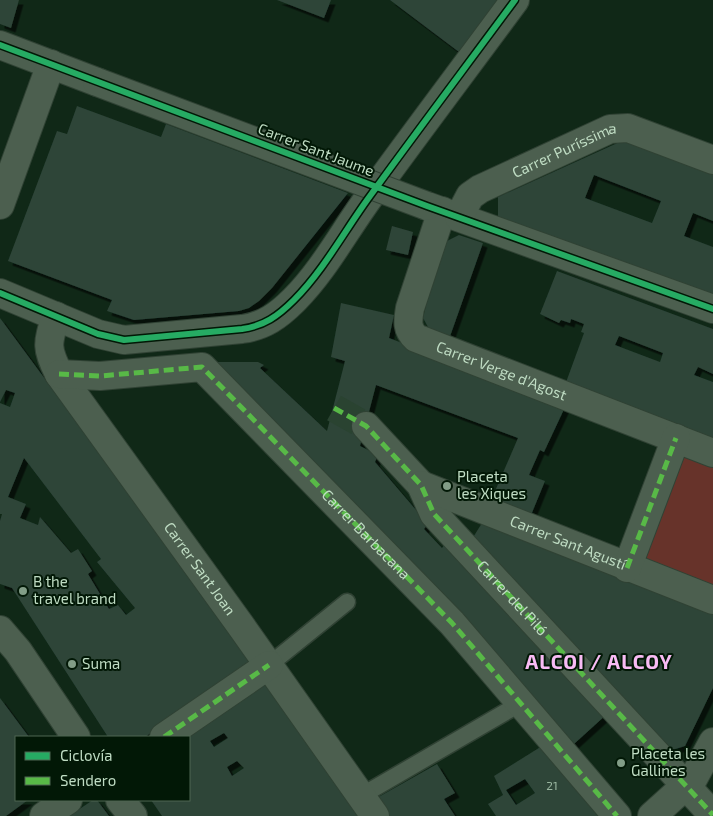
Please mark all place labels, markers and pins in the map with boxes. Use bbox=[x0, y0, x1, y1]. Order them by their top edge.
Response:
place label: Placeta les Xiques bbox=[457, 467, 526, 502]
marker: Placeta les Xiques bbox=[441, 480, 453, 492]
place label: B the travel brand bbox=[33, 572, 116, 607]
marker: B the travel brand bbox=[17, 585, 29, 597]
place label: Suma bbox=[82, 654, 120, 672]
marker: Suma bbox=[66, 658, 78, 670]
place label: Placeta les Gallines bbox=[631, 744, 705, 779]
marker: Placeta les Gallines bbox=[615, 757, 627, 769]

